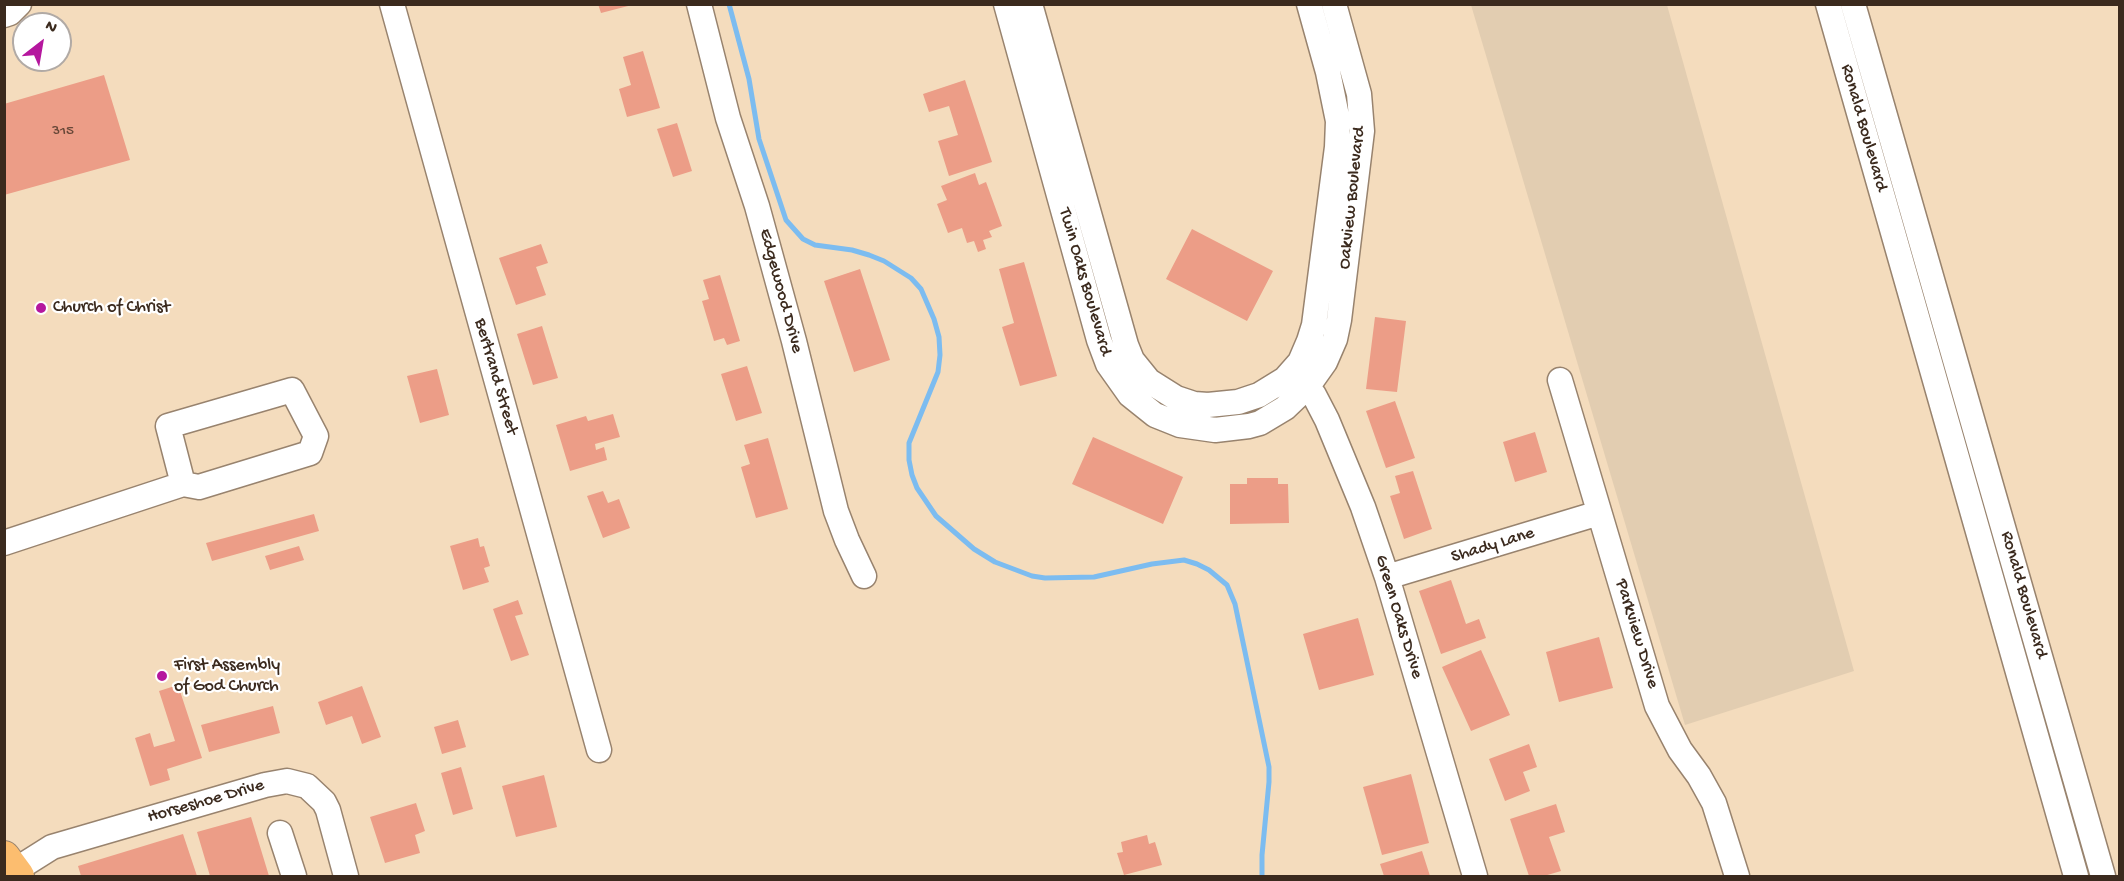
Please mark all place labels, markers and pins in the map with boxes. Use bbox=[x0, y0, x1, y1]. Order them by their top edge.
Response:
place label: Church of Christ bbox=[53, 297, 170, 319]
marker: Church of Christ bbox=[34, 301, 48, 315]
place label: First Assembly of God Church bbox=[174, 655, 280, 698]
marker: First Assembly of God Church bbox=[155, 669, 169, 683]

